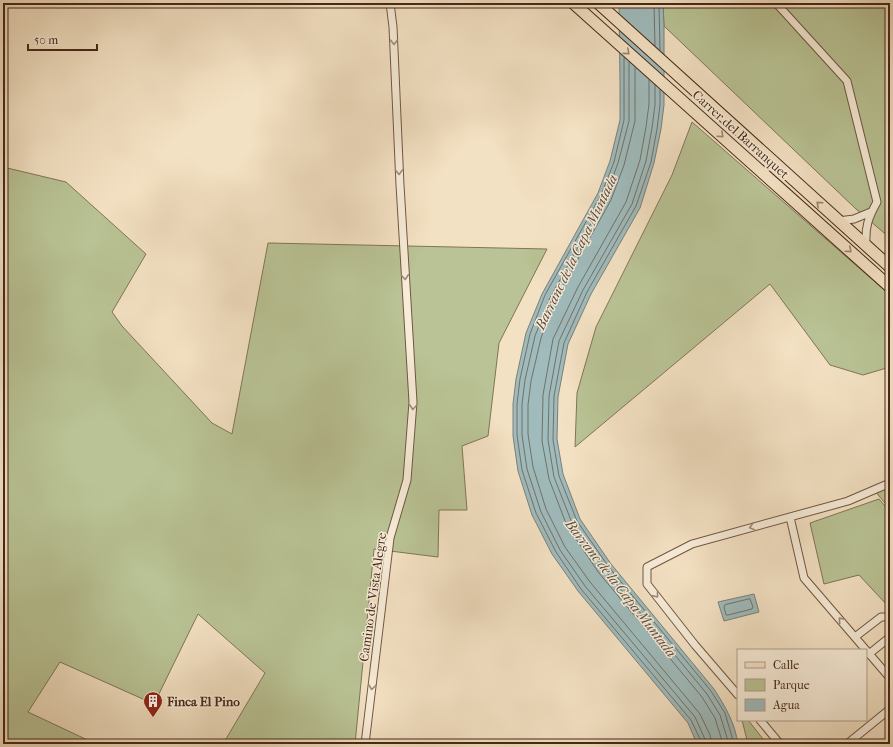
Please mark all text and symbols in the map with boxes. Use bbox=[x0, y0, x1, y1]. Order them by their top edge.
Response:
scale bar bbox=[28, 26, 97, 52]
text: 50 m bbox=[34, 33, 58, 47]
one-way arrow bbox=[390, 39, 398, 45]
one-way arrow bbox=[623, 47, 630, 54]
street label: Carrer del Barranquet bbox=[689, 87, 792, 182]
one-way arrow bbox=[716, 130, 724, 138]
one-way arrow bbox=[395, 169, 403, 175]
water label: Barranc de la Capa Muntada bbox=[531, 172, 621, 333]
one-way arrow bbox=[816, 201, 824, 209]
one-way arrow bbox=[844, 245, 851, 252]
one-way arrow bbox=[401, 274, 410, 280]
one-way arrow bbox=[408, 404, 417, 410]
water label: Barranc de la Capa Muntada bbox=[561, 515, 680, 661]
one-way arrow bbox=[749, 523, 756, 531]
street label: Camino de Vista Alegre bbox=[356, 531, 389, 663]
one-way arrow bbox=[651, 590, 658, 597]
one-way arrow bbox=[838, 618, 845, 625]
legend bbox=[737, 649, 867, 721]
text: Calle bbox=[773, 658, 799, 672]
text: Parque bbox=[773, 678, 810, 692]
one-way arrow bbox=[368, 684, 377, 690]
building icon: Finca El Pino bbox=[142, 690, 164, 718]
place label: Finca El Pino bbox=[166, 694, 240, 709]
text: Agua bbox=[772, 698, 800, 712]

